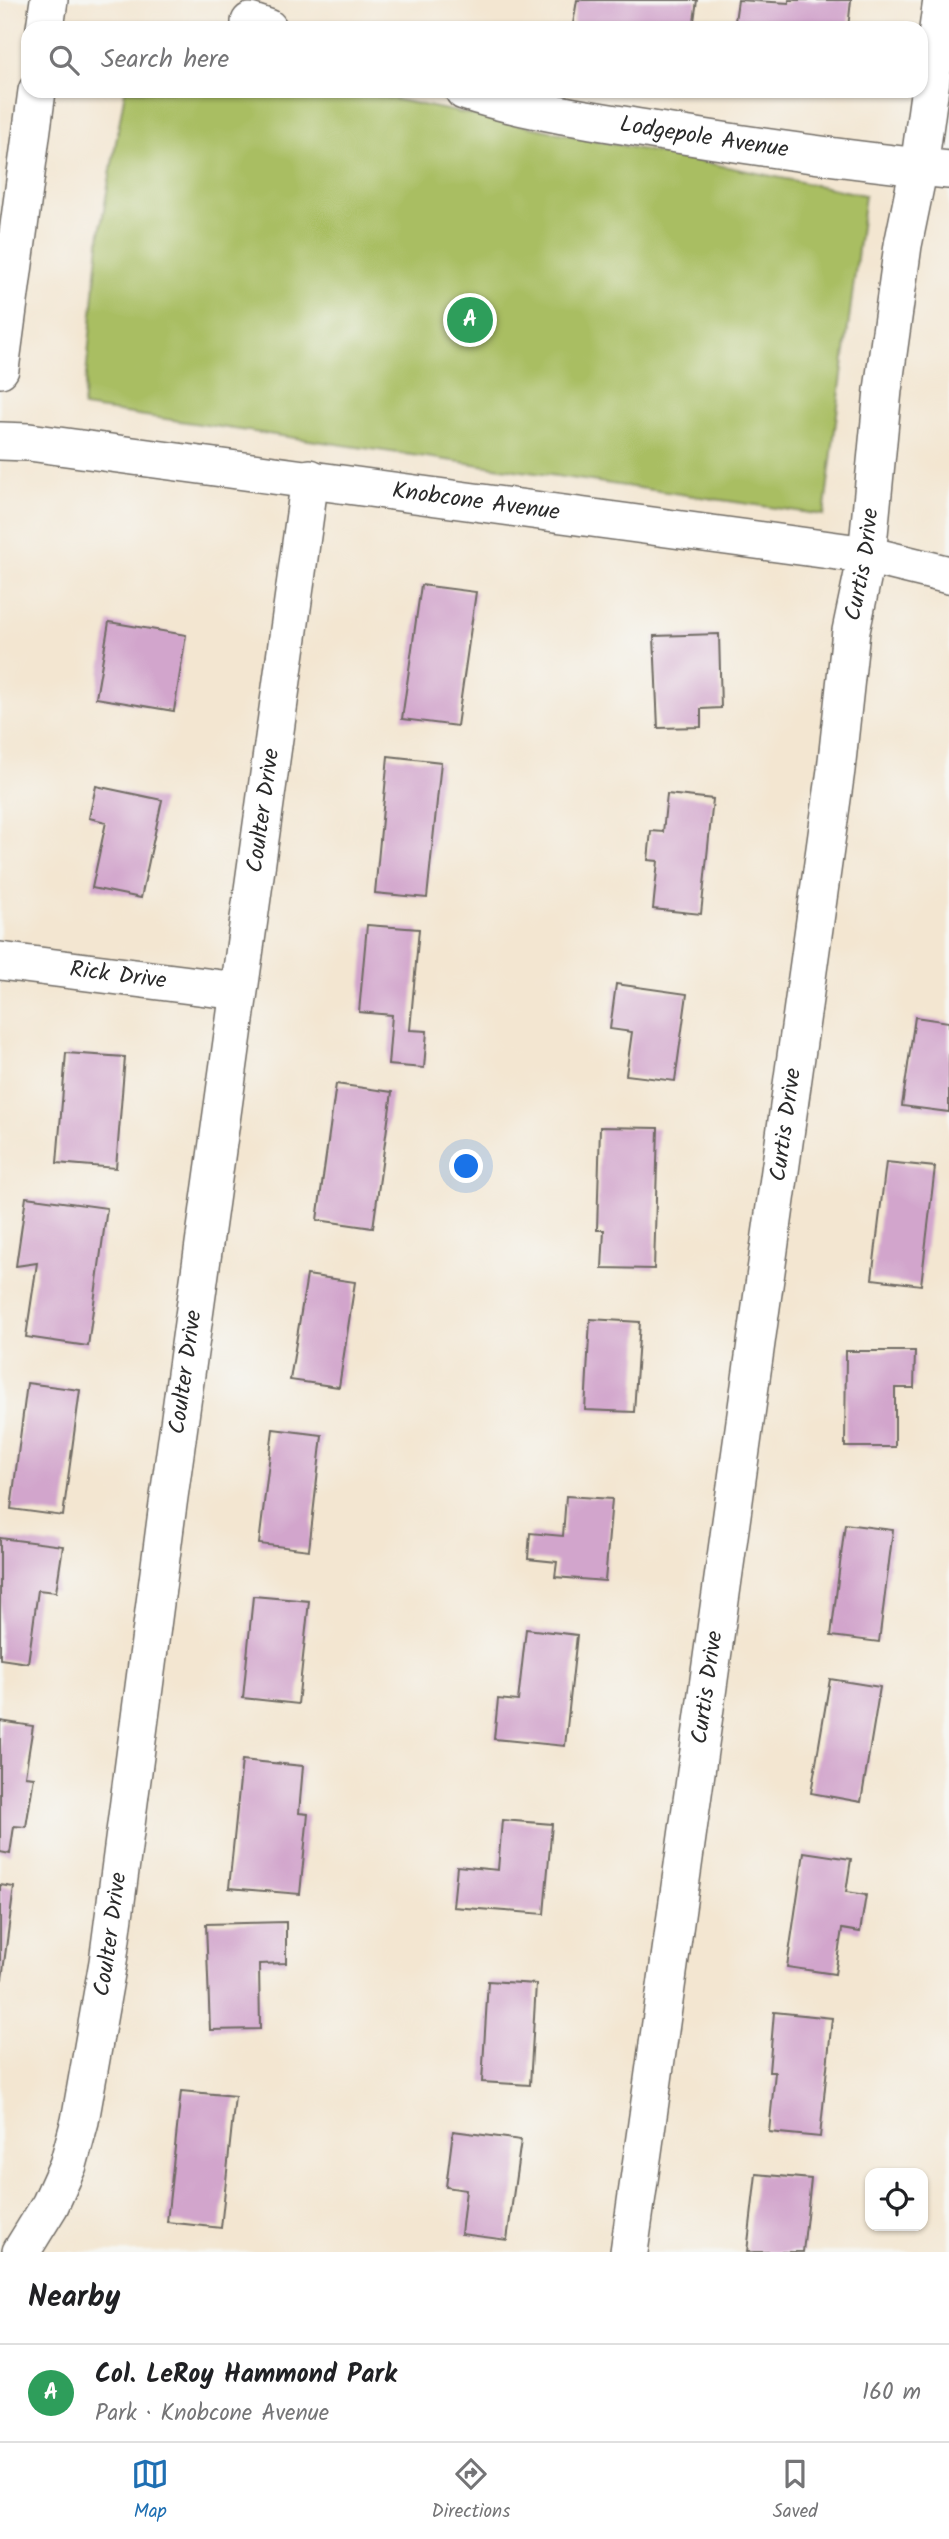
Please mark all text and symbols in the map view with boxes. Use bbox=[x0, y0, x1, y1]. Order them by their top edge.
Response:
search box bbox=[21, 21, 928, 98]
text: Search here bbox=[101, 39, 229, 81]
icon: search bbox=[45, 41, 83, 79]
street label: Lodgepole Avenue bbox=[617, 107, 791, 168]
pin: A bbox=[447, 294, 493, 346]
street label: Knobcone Avenue bbox=[390, 473, 562, 531]
street label: Curtis Drive bbox=[836, 506, 889, 624]
street label: Coulter Drive bbox=[238, 746, 290, 875]
street label: Rick Drive bbox=[68, 952, 169, 1000]
street label: Curtis Drive bbox=[761, 1066, 812, 1184]
your location bbox=[449, 1149, 483, 1183]
street label: Coulter Drive bbox=[160, 1308, 213, 1437]
street label: Curtis Drive bbox=[682, 1629, 734, 1746]
street label: Coulter Drive bbox=[84, 1870, 138, 1999]
map controls bbox=[865, 2168, 928, 2231]
button: locate bbox=[865, 2168, 928, 2231]
text: Nearby bbox=[28, 2274, 120, 2322]
text: Col. LeRoy Hammond Park bbox=[95, 2354, 397, 2396]
text: A bbox=[44, 2375, 58, 2411]
text: 160 m bbox=[862, 2375, 921, 2411]
text: Park · Knobcone Avenue bbox=[95, 2396, 329, 2432]
tab: Map bbox=[131, 2455, 169, 2527]
tab: Directions bbox=[432, 2455, 510, 2527]
tab: Saved bbox=[773, 2455, 818, 2527]

